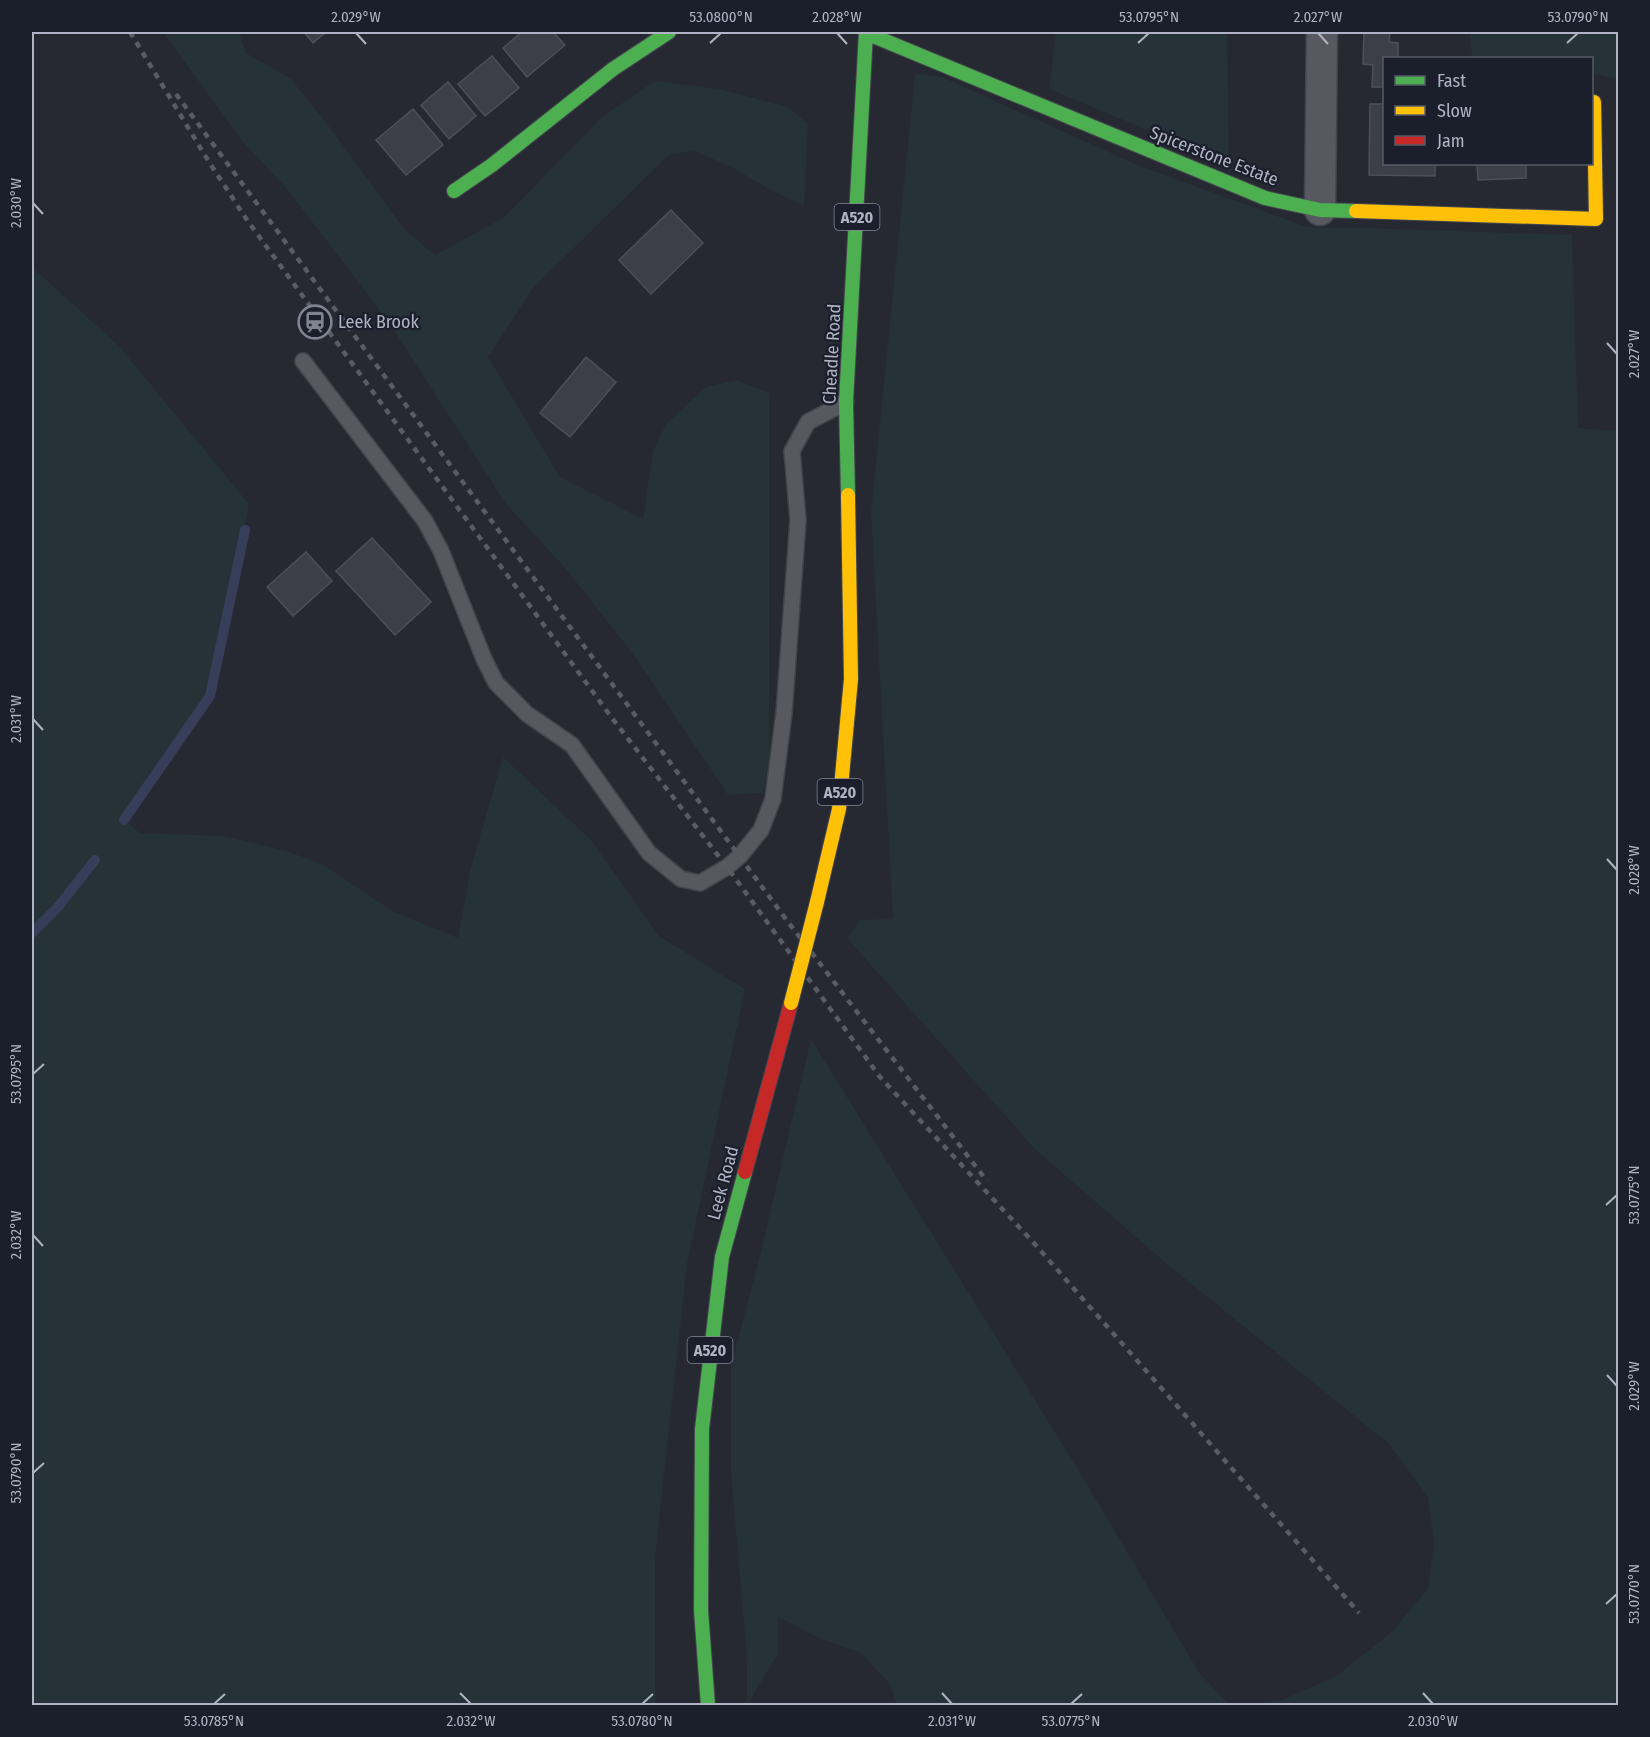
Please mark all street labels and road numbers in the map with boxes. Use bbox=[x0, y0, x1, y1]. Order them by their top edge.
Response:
street label: Spicerstone Estate bbox=[1147, 121, 1281, 191]
road number: A520 bbox=[834, 204, 880, 230]
street label: Cheadle Road bbox=[818, 303, 846, 405]
road number: A520 bbox=[818, 779, 862, 805]
street label: Leek Road bbox=[703, 1144, 743, 1222]
road number: A520 bbox=[688, 1337, 732, 1363]

